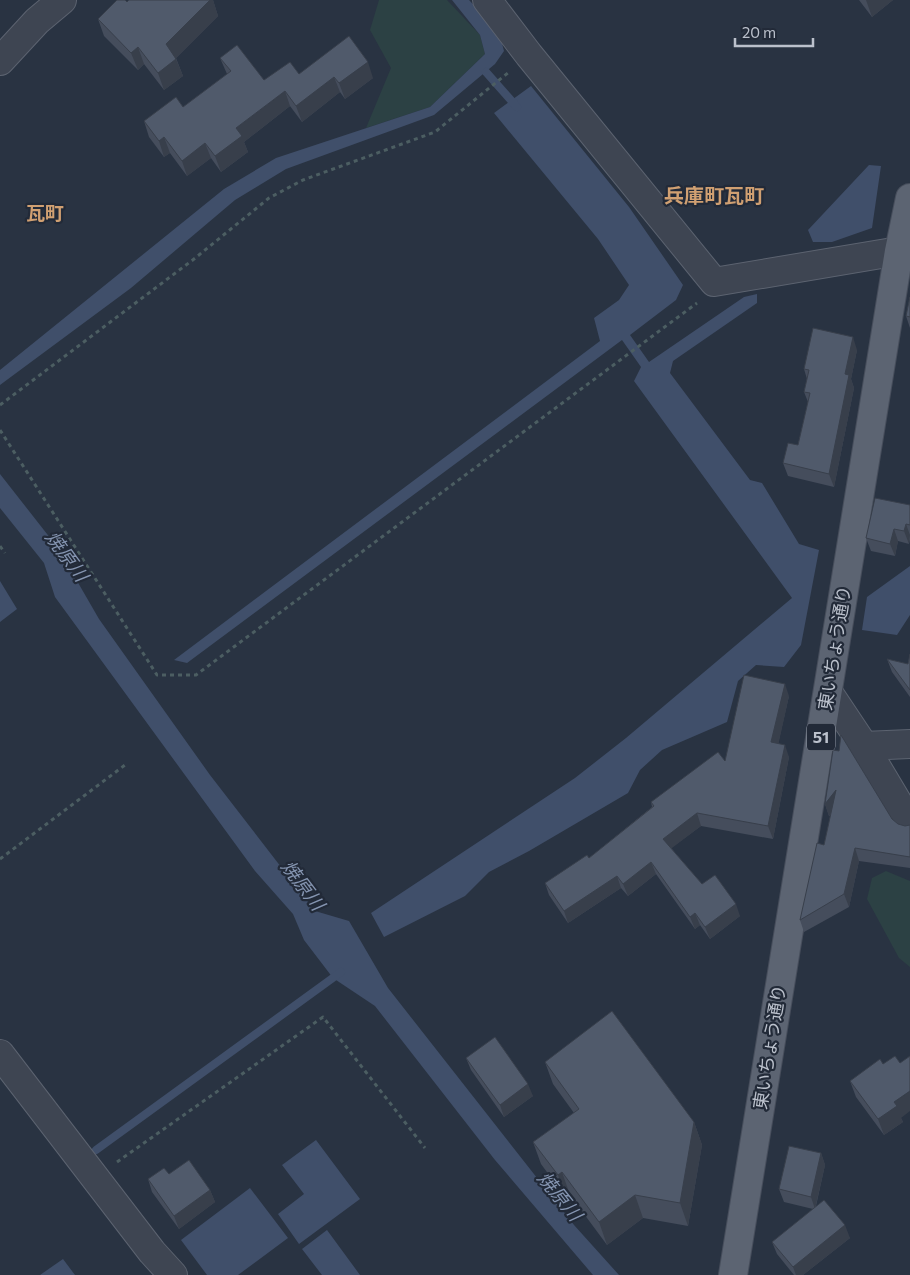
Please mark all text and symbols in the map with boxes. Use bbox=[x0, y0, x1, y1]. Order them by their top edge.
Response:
scale bar bbox=[735, 15, 812, 47]
text: 20 m bbox=[742, 23, 776, 41]
district label: 兵庫町瓦町 bbox=[664, 183, 764, 207]
district label: 瓦町 bbox=[26, 201, 64, 224]
water label: 焼原川 bbox=[41, 526, 95, 587]
street label: 東いちょう通り bbox=[813, 584, 855, 712]
road number: 51 bbox=[807, 724, 835, 750]
water label: 焼原川 bbox=[277, 855, 331, 916]
street label: 東いちょう通り bbox=[748, 983, 790, 1111]
water label: 焼原川 bbox=[534, 1166, 589, 1227]

